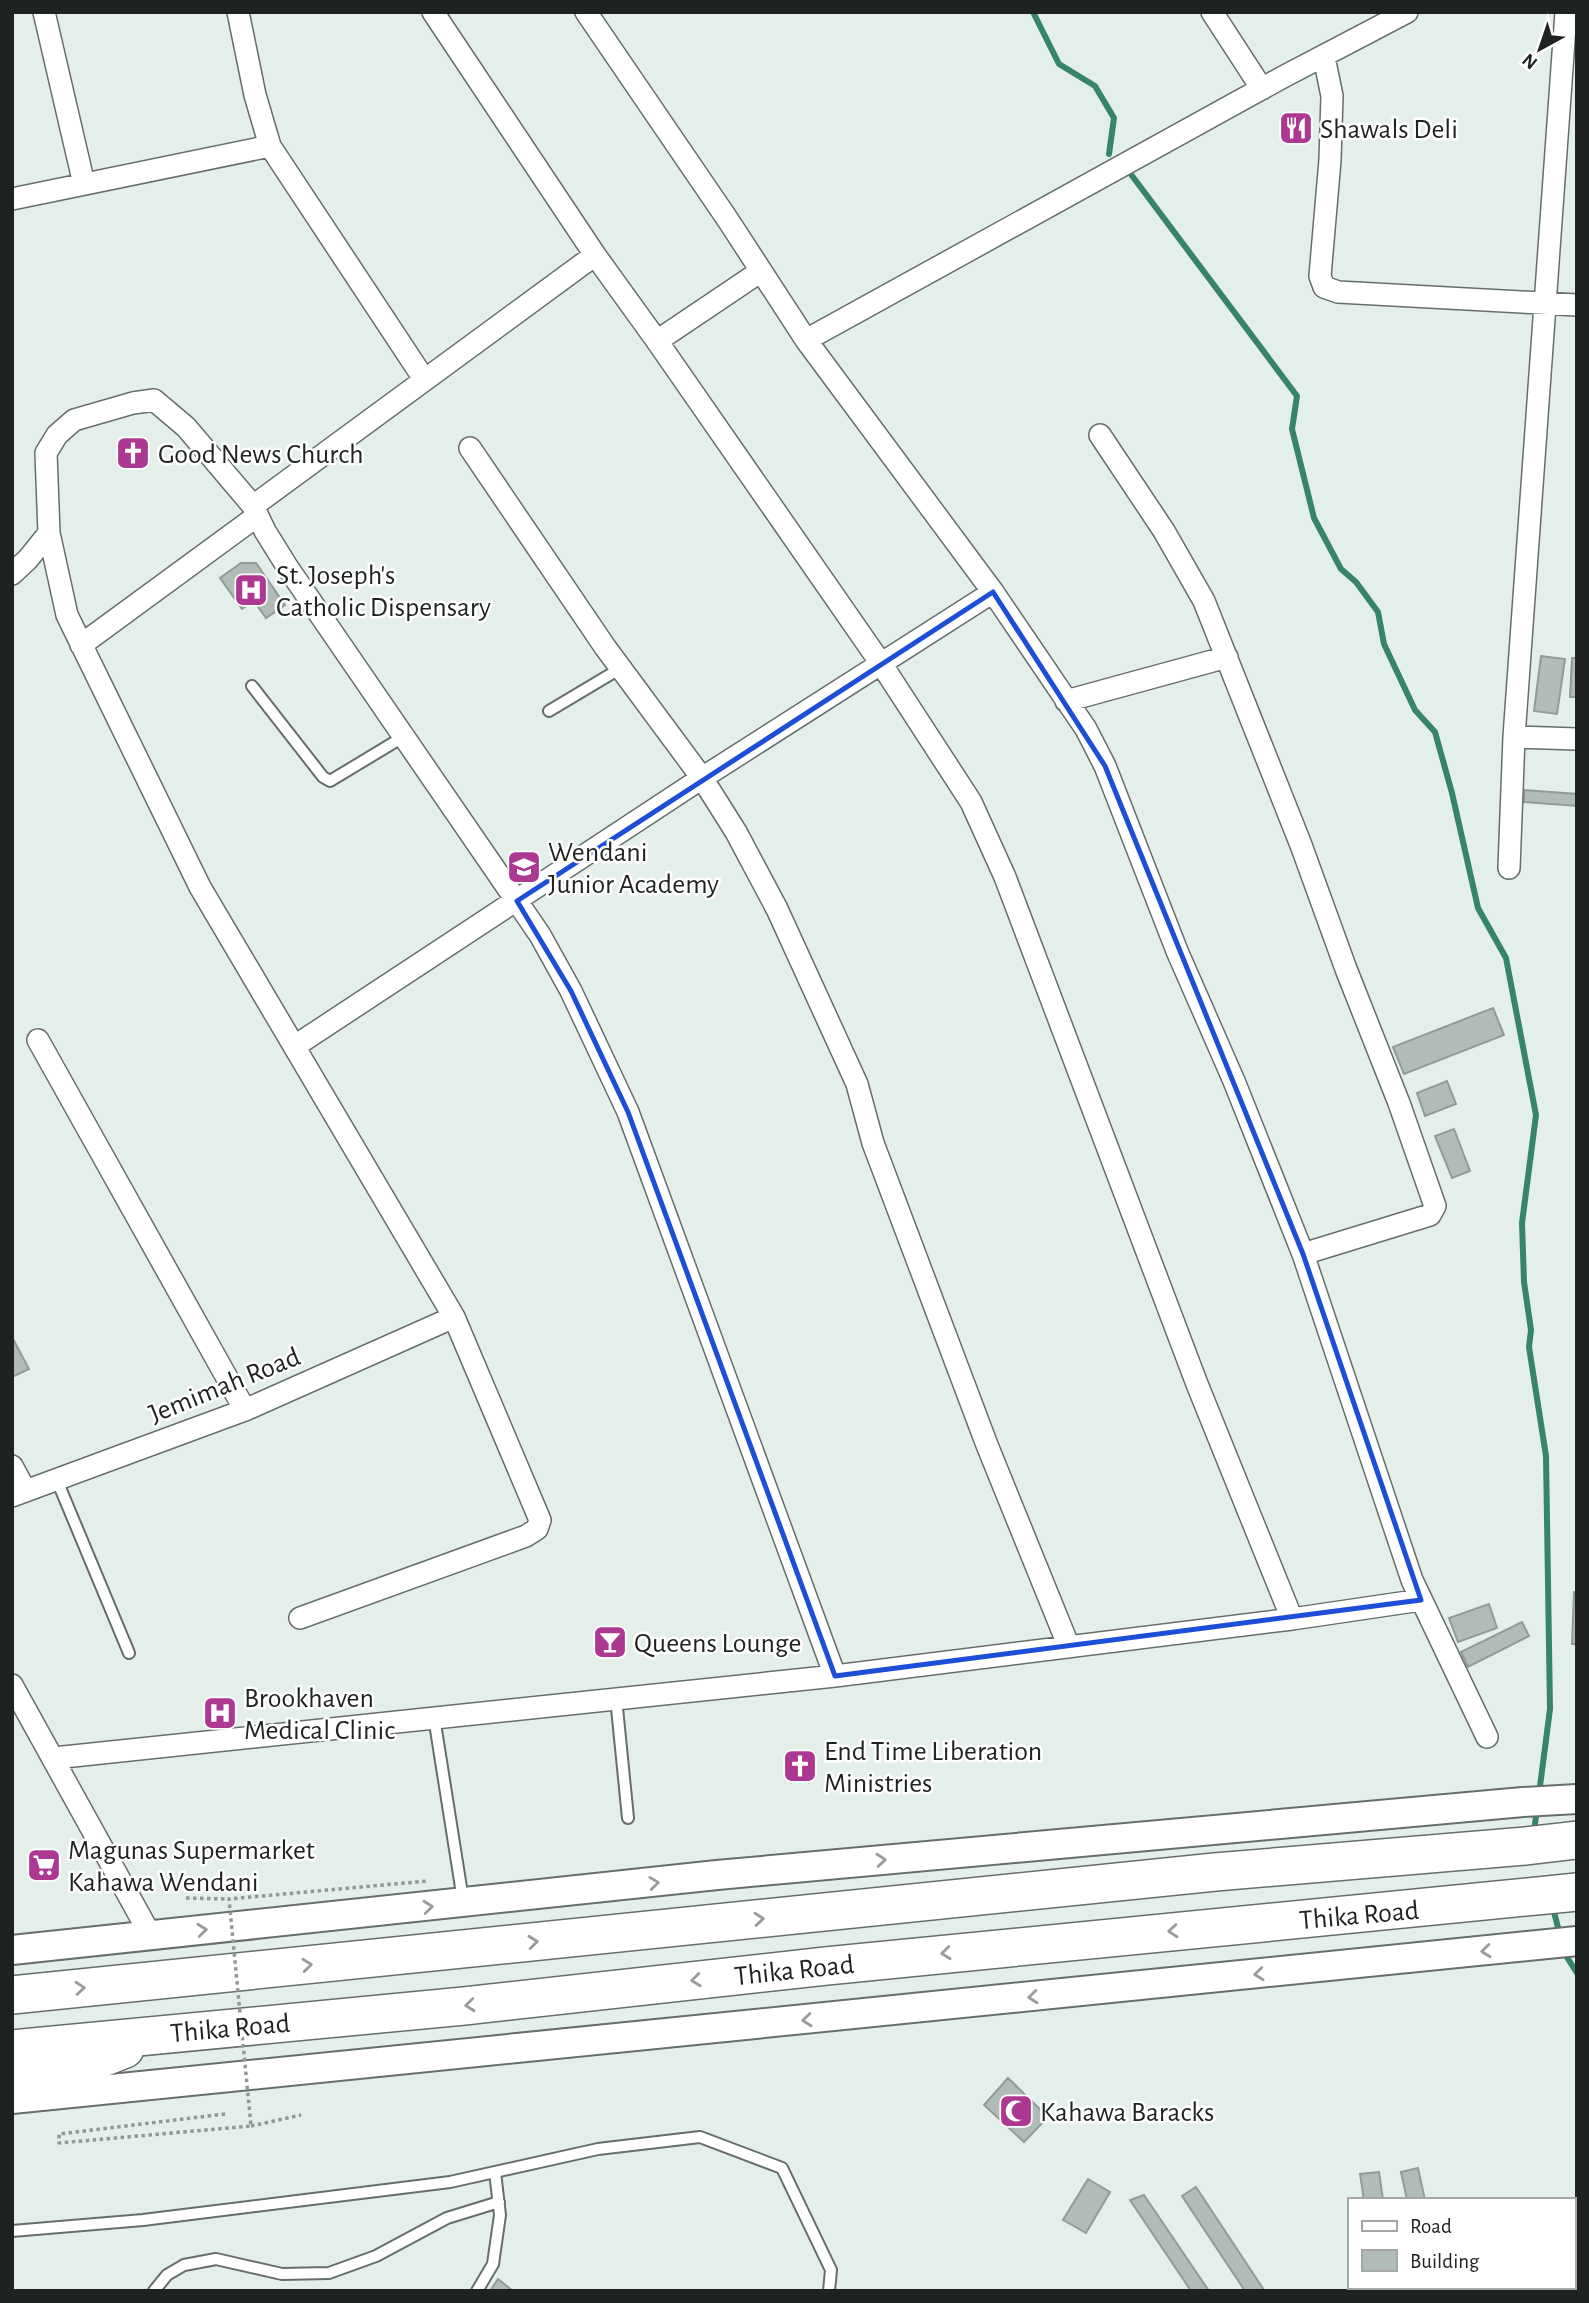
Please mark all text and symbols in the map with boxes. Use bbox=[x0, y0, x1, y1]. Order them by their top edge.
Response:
north arrow bbox=[1505, 14, 1575, 84]
text: N bbox=[1519, 49, 1541, 72]
restaurant icon: Shawals Deli bbox=[1277, 109, 1315, 147]
place label: Shawals Deli bbox=[1320, 116, 1458, 144]
church icon: Good News Church bbox=[114, 434, 152, 472]
place label: Good News Church bbox=[158, 441, 364, 469]
place label: St. Joseph's Catholic Dispensary bbox=[276, 562, 491, 622]
hospital icon: St. Joseph's Catholic Dispensary bbox=[232, 571, 270, 609]
place label: Wendani Junior Academy bbox=[548, 839, 719, 899]
school or university icon: Wendani Junior Academy bbox=[505, 848, 543, 886]
street label: Jemimah Road bbox=[145, 1343, 304, 1429]
bar icon: Queens Lounge bbox=[591, 1623, 629, 1661]
place label: Queens Lounge bbox=[634, 1630, 801, 1658]
place label: Brookhaven Medical Clinic bbox=[244, 1685, 395, 1745]
hospital icon: Brookhaven Medical Clinic bbox=[201, 1694, 239, 1732]
place label: End Time Liberation Ministries bbox=[824, 1738, 1042, 1798]
church icon: End Time Liberation Ministries bbox=[781, 1747, 819, 1785]
place label: Magunas Supermarket Kahawa Wendani bbox=[68, 1837, 315, 1897]
supermarket icon: Magunas Supermarket Kahawa Wendani bbox=[25, 1846, 63, 1884]
one-way arrow bbox=[876, 1853, 887, 1868]
one-way arrow bbox=[649, 1875, 660, 1890]
street label: Thika Road bbox=[1298, 1897, 1420, 1935]
one-way arrow bbox=[422, 1899, 434, 1914]
one-way arrow bbox=[754, 1912, 765, 1927]
one-way arrow bbox=[197, 1923, 208, 1938]
one-way arrow bbox=[1167, 1923, 1178, 1938]
one-way arrow bbox=[528, 1935, 539, 1950]
one-way arrow bbox=[1480, 1943, 1491, 1958]
one-way arrow bbox=[941, 1946, 952, 1961]
street label: Thika Road bbox=[733, 1951, 855, 1991]
one-way arrow bbox=[301, 1958, 312, 1973]
one-way arrow bbox=[1253, 1966, 1264, 1981]
one-way arrow bbox=[690, 1972, 701, 1987]
one-way arrow bbox=[75, 1981, 86, 1996]
one-way arrow bbox=[1027, 1989, 1038, 2004]
one-way arrow bbox=[464, 1997, 475, 2012]
street label: Thika Road bbox=[169, 2010, 291, 2048]
one-way arrow bbox=[801, 2012, 812, 2027]
mosque icon: Kahawa Baracks bbox=[997, 2092, 1035, 2130]
place label: Kahawa Baracks bbox=[1040, 2099, 1214, 2127]
legend bbox=[1348, 2198, 1575, 2289]
text: Road bbox=[1410, 2216, 1452, 2237]
text: Building bbox=[1410, 2251, 1480, 2272]

